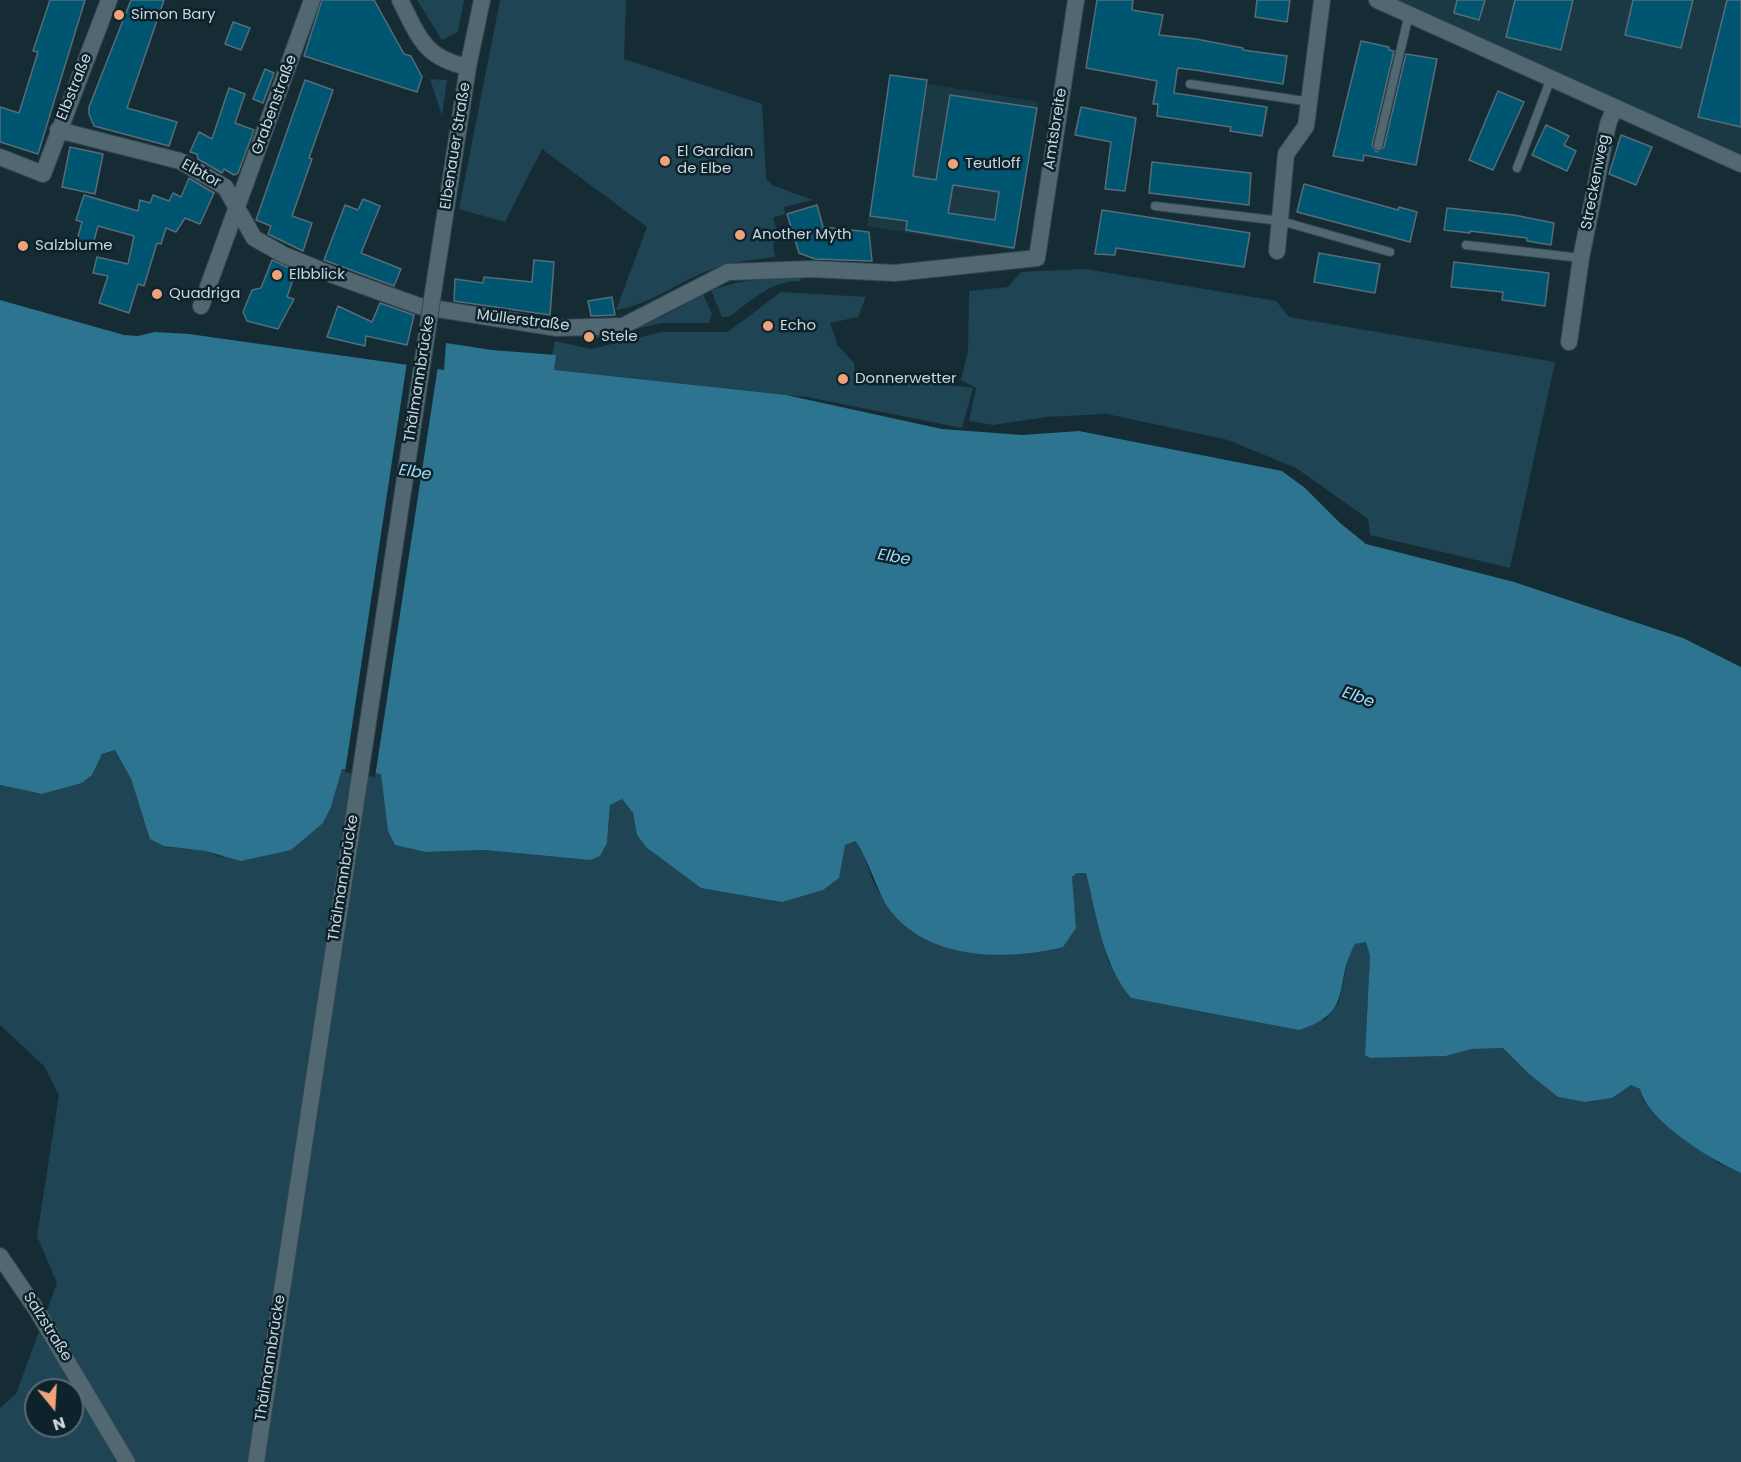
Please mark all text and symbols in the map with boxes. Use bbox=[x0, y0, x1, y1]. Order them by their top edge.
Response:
place label: Simon Bary bbox=[131, 6, 216, 24]
marker: Simon Bary bbox=[112, 8, 126, 22]
street label: Elbstraße bbox=[54, 51, 96, 123]
street label: Grabenstraße bbox=[249, 53, 301, 157]
street label: Elbenauer Straße bbox=[437, 81, 475, 211]
street label: Amtsbreite bbox=[1041, 87, 1071, 171]
street label: Streckenweg bbox=[1578, 133, 1614, 231]
place label: El Gardian de Elbe bbox=[677, 143, 753, 178]
marker: El Gardian de Elbe bbox=[658, 154, 672, 168]
place label: Teutloff bbox=[965, 155, 1021, 173]
street label: Elbtor bbox=[178, 156, 224, 192]
marker: Teutloff bbox=[946, 157, 960, 171]
place label: Another Myth bbox=[752, 226, 852, 244]
marker: Another Myth bbox=[733, 228, 747, 242]
place label: Salzblume bbox=[35, 237, 113, 255]
marker: Salzblume bbox=[16, 239, 30, 253]
place label: Elbblick bbox=[289, 266, 345, 284]
marker: Elbblick bbox=[270, 268, 284, 282]
place label: Quadriga bbox=[169, 285, 240, 303]
marker: Quadriga bbox=[150, 287, 164, 301]
street label: Müllerstraße bbox=[476, 306, 570, 336]
street label: Thälmannbrücke bbox=[401, 314, 439, 444]
place label: Echo bbox=[780, 317, 816, 335]
marker: Echo bbox=[761, 319, 775, 333]
place label: Stele bbox=[601, 328, 638, 346]
marker: Stele bbox=[582, 330, 596, 344]
place label: Donnerwetter bbox=[855, 370, 957, 388]
marker: Donnerwetter bbox=[836, 372, 850, 386]
water label: Elbe bbox=[397, 461, 433, 485]
water label: Elbe bbox=[876, 546, 912, 570]
water label: Elbe bbox=[1339, 683, 1377, 713]
street label: Thälmannbrücke bbox=[325, 813, 363, 943]
street label: Salzstraße bbox=[19, 1289, 75, 1365]
street label: Thälmannbrücke bbox=[252, 1293, 290, 1423]
north arrow bbox=[24, 1378, 84, 1438]
text: N bbox=[50, 1411, 68, 1436]

